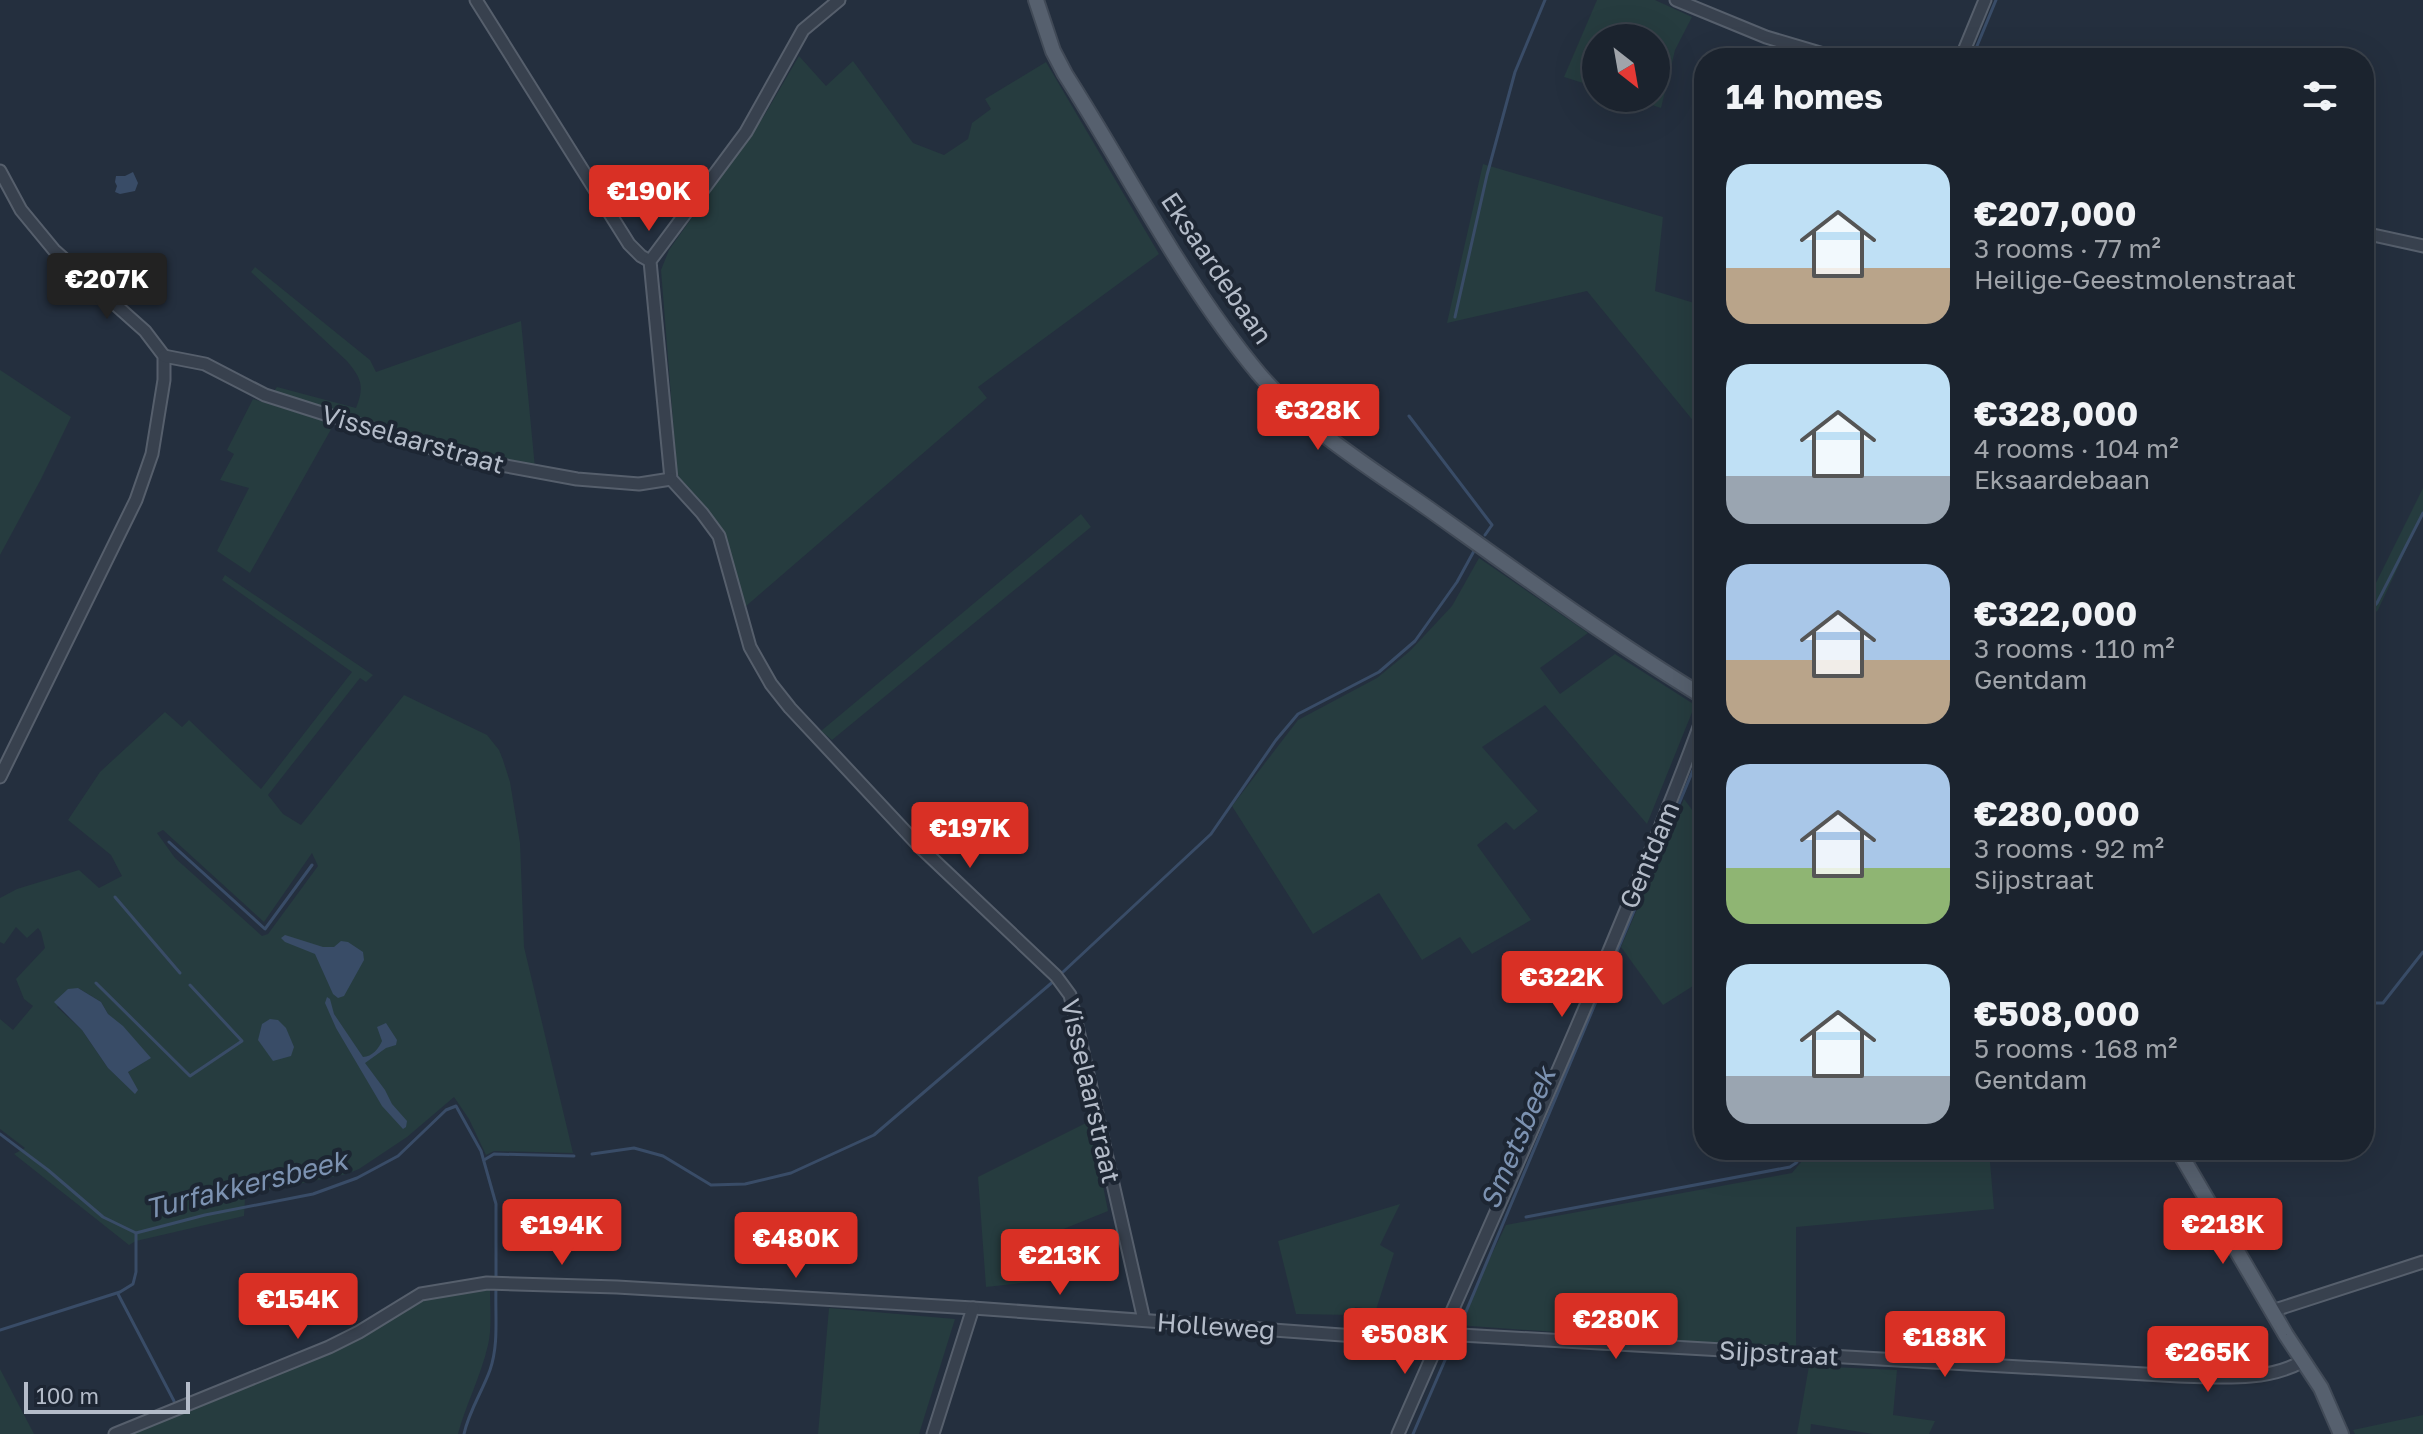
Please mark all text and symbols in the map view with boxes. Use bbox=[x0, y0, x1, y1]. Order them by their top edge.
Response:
north arrow bbox=[1582, 24, 1670, 112]
map controls bbox=[1582, 24, 1670, 112]
icon: filters bbox=[2298, 74, 2342, 118]
text: 14 homes bbox=[1726, 76, 1883, 116]
pin: €190K bbox=[593, 165, 705, 233]
text: €190K bbox=[607, 175, 691, 206]
street label: Eksaardebaan bbox=[1155, 186, 1279, 350]
text: €207,000 bbox=[1974, 193, 2137, 233]
icon: home bbox=[1790, 196, 1886, 292]
text: 3 rooms · 77 m² bbox=[1974, 233, 2161, 264]
pin: €207K bbox=[51, 253, 163, 321]
text: €207K bbox=[65, 263, 149, 294]
text: Heilige-Geestmolenstraat bbox=[1974, 264, 2296, 295]
pin: €328K bbox=[1262, 384, 1374, 452]
text: €328,000 bbox=[1974, 393, 2138, 433]
text: €328K bbox=[1275, 394, 1361, 425]
icon: home bbox=[1790, 396, 1886, 492]
street label: Visselaarstraat bbox=[318, 398, 508, 480]
text: 4 rooms · 104 m² bbox=[1974, 433, 2179, 464]
text: Eksaardebaan bbox=[1974, 464, 2150, 495]
text: €322,000 bbox=[1974, 593, 2137, 633]
icon: home bbox=[1790, 596, 1886, 692]
text: 3 rooms · 110 m² bbox=[1974, 633, 2175, 664]
text: Gentdam bbox=[1974, 664, 2087, 695]
text: €280,000 bbox=[1974, 793, 2140, 833]
icon: home bbox=[1790, 796, 1886, 892]
street label: Gentdam bbox=[1613, 797, 1685, 913]
pin: €197K bbox=[914, 802, 1026, 870]
text: €197K bbox=[929, 812, 1011, 843]
text: 3 rooms · 92 m² bbox=[1974, 833, 2164, 864]
text: Sijpstraat bbox=[1974, 864, 2094, 895]
pin: €322K bbox=[1506, 951, 1618, 1019]
text: €322K bbox=[1520, 961, 1604, 992]
text: €508,000 bbox=[1974, 993, 2140, 1033]
street label: Visselaarstraat bbox=[1055, 996, 1127, 1186]
icon: home bbox=[1790, 996, 1886, 1092]
text: 5 rooms · 168 m² bbox=[1974, 1033, 2177, 1064]
water label: Smetsbeek bbox=[1472, 1059, 1563, 1214]
text: Gentdam bbox=[1974, 1064, 2087, 1095]
water label: Turfakkersbeek bbox=[141, 1142, 354, 1225]
pin: €218K bbox=[2167, 1198, 2279, 1266]
pin: €194K bbox=[506, 1199, 618, 1267]
text: €218K bbox=[2181, 1208, 2265, 1239]
text: €194K bbox=[520, 1209, 604, 1240]
pin: €480K bbox=[740, 1212, 852, 1280]
text: €480K bbox=[753, 1222, 839, 1253]
pin: €213K bbox=[1004, 1229, 1116, 1297]
text: €213K bbox=[1019, 1239, 1101, 1270]
pin: €154K bbox=[242, 1273, 354, 1341]
text: €154K bbox=[257, 1283, 339, 1314]
pin: €280K bbox=[1560, 1293, 1672, 1361]
text: €280K bbox=[1573, 1303, 1659, 1334]
street label: Holleweg bbox=[1156, 1306, 1276, 1346]
pin: €508K bbox=[1349, 1308, 1461, 1376]
pin: €188K bbox=[1889, 1311, 2001, 1379]
text: €508K bbox=[1362, 1318, 1448, 1349]
text: €188K bbox=[1903, 1321, 1987, 1352]
pin: €265K bbox=[2152, 1326, 2264, 1394]
street label: Sijpstraat bbox=[1718, 1334, 1840, 1372]
text: €265K bbox=[2165, 1336, 2251, 1367]
scale bar bbox=[24, 1378, 190, 1414]
text: 100 m bbox=[36, 1382, 99, 1409]

